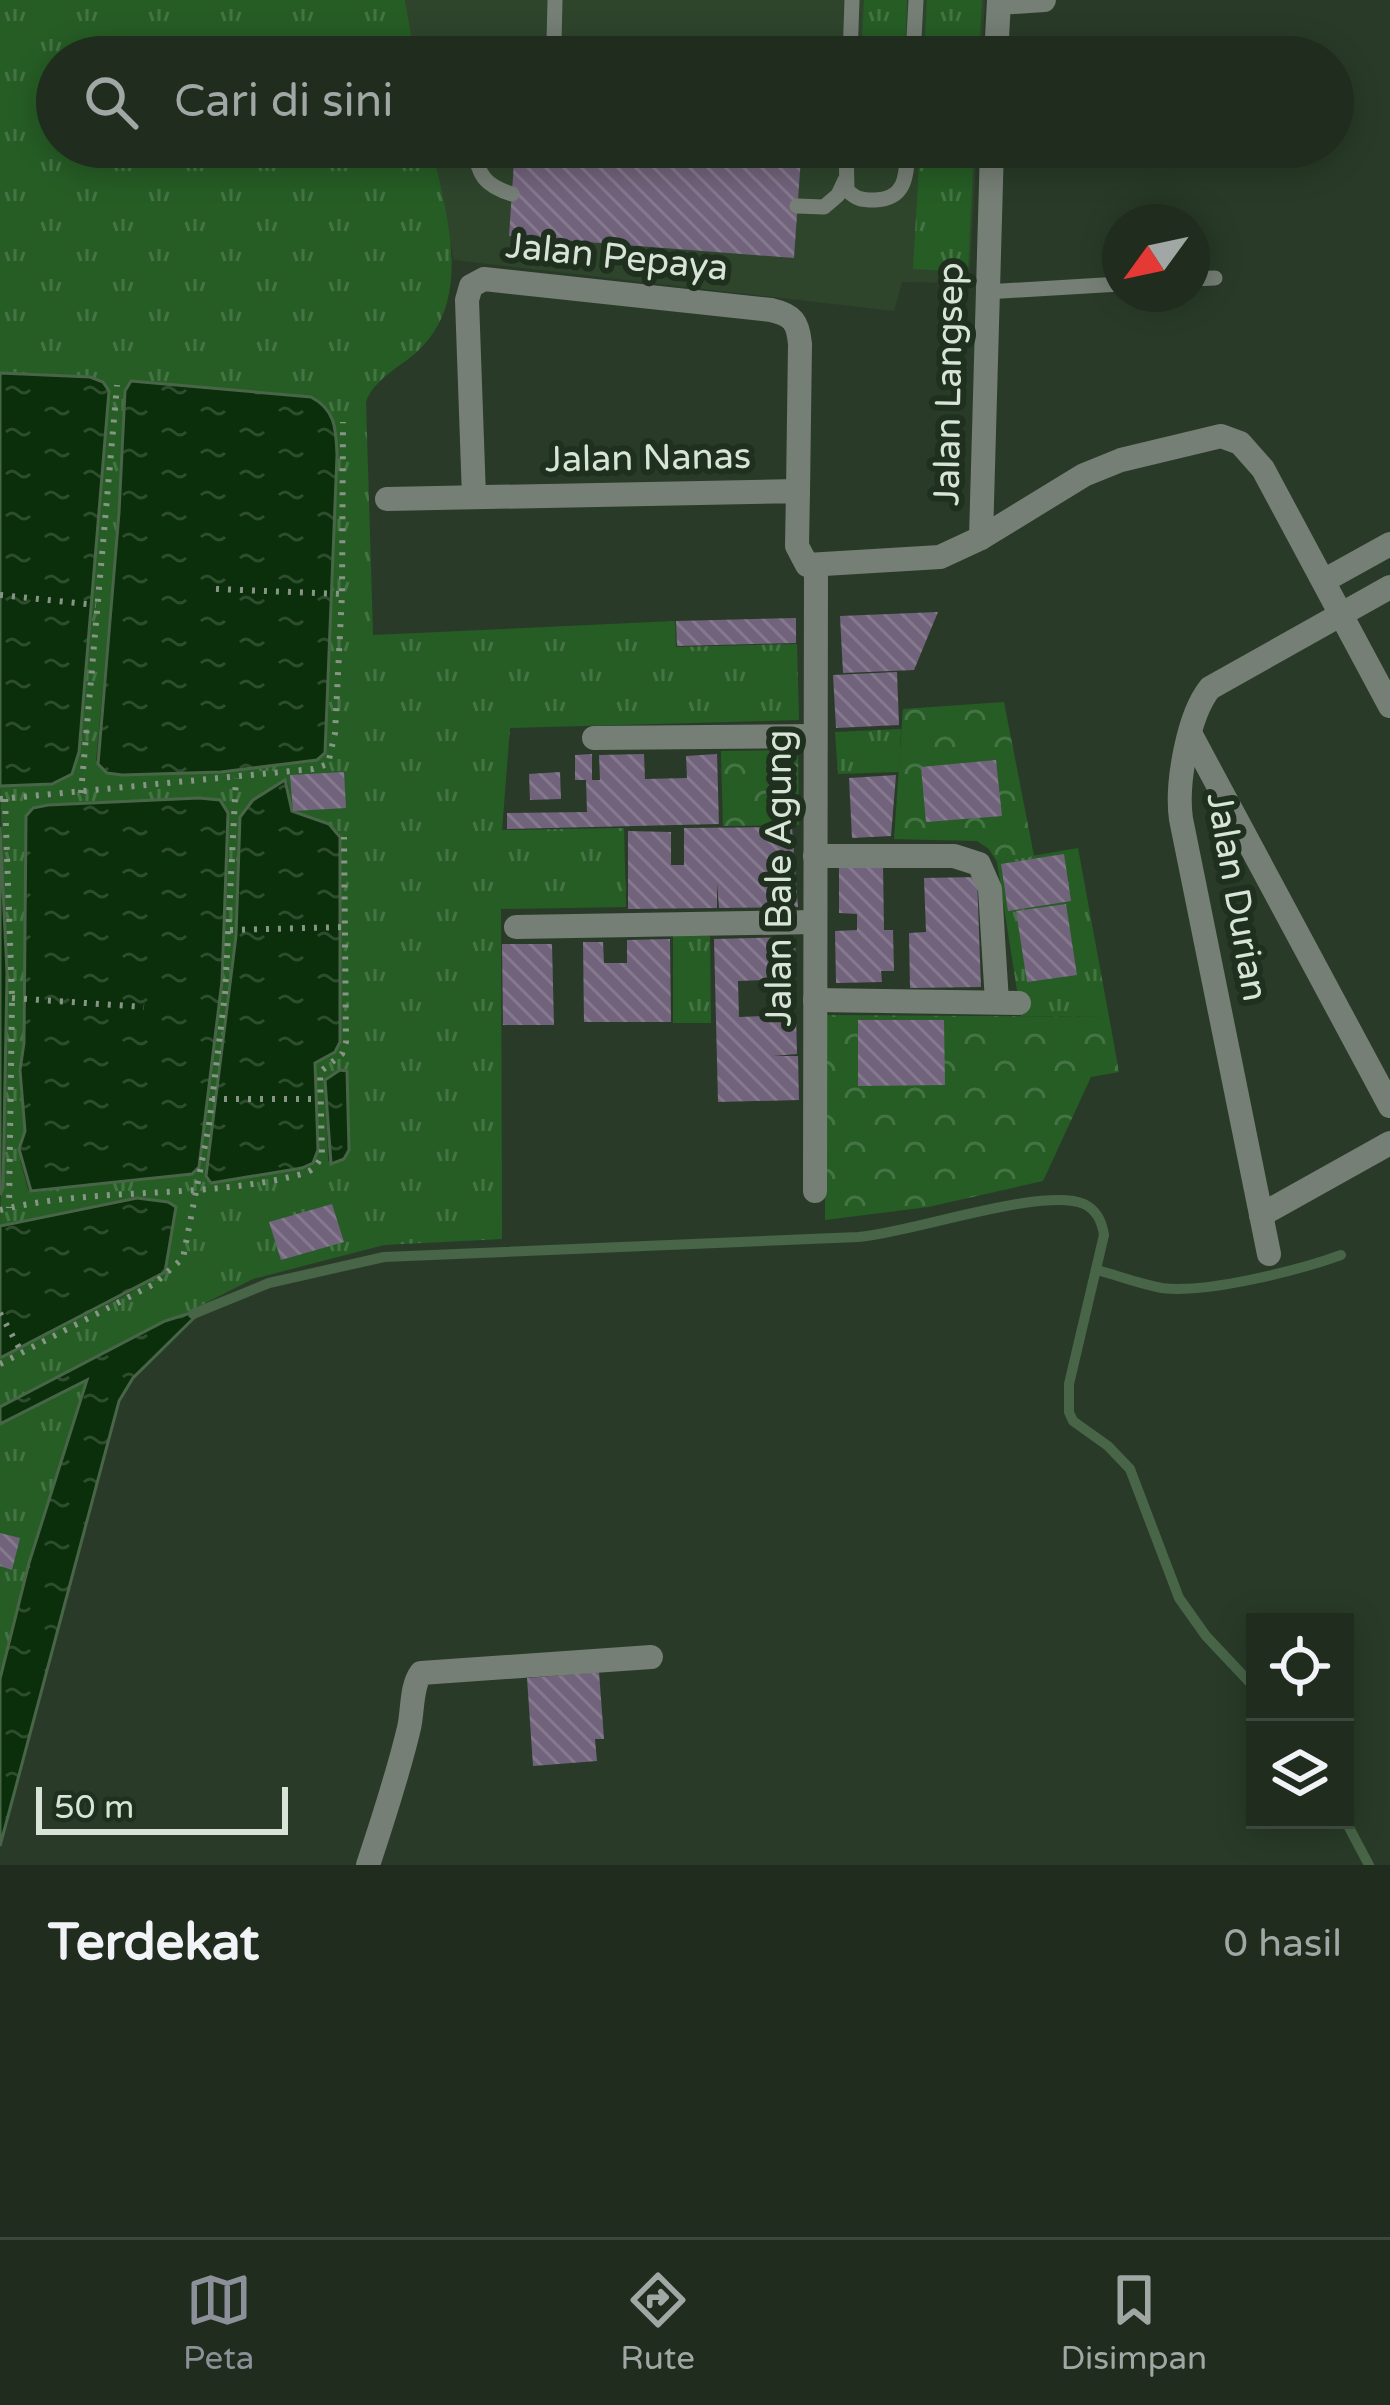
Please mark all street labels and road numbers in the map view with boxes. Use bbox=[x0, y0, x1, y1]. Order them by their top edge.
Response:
street label: Jalan Pepaya bbox=[504, 224, 730, 290]
street label: Jalan Langsep bbox=[925, 262, 973, 506]
street label: Jalan Nanas bbox=[545, 435, 751, 481]
street label: Jalan Bale Agung bbox=[758, 729, 801, 1027]
street label: Jalan Durian bbox=[1197, 789, 1277, 1005]

